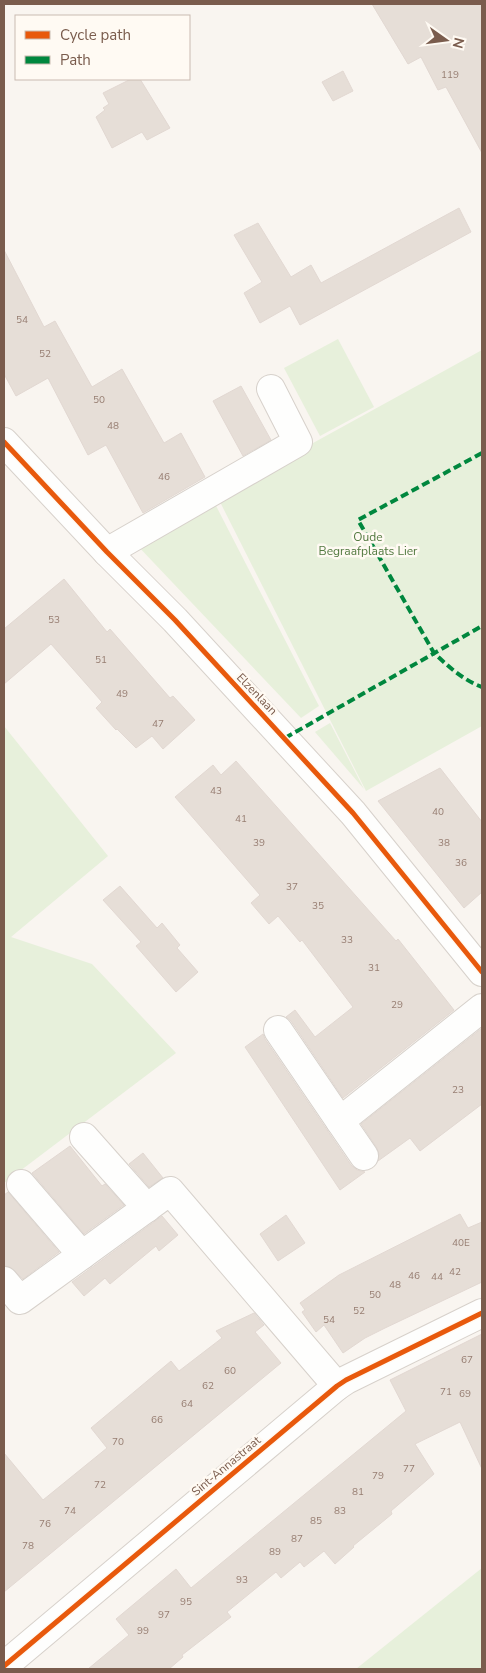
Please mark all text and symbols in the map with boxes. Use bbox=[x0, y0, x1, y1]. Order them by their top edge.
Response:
legend bbox=[15, 15, 190, 80]
north arrow bbox=[421, 15, 471, 65]
text: Cycle path bbox=[60, 25, 131, 45]
text: N bbox=[448, 36, 469, 50]
text: Path bbox=[60, 50, 91, 70]
house number: 119 bbox=[441, 68, 459, 82]
house number: 54 bbox=[16, 313, 28, 327]
house number: 52 bbox=[39, 347, 51, 361]
house number: 50 bbox=[93, 393, 105, 407]
house number: 48 bbox=[107, 419, 119, 433]
house number: 46 bbox=[158, 470, 170, 484]
park label: Oude Begraafplaats Lier bbox=[319, 529, 418, 559]
house number: 53 bbox=[48, 613, 60, 627]
house number: 51 bbox=[95, 653, 107, 667]
street label: Elzenlaan bbox=[233, 670, 281, 718]
house number: 49 bbox=[116, 687, 128, 701]
house number: 47 bbox=[152, 717, 164, 731]
house number: 43 bbox=[210, 784, 222, 798]
house number: 40 bbox=[432, 805, 444, 819]
house number: 41 bbox=[235, 812, 247, 826]
house number: 39 bbox=[253, 836, 265, 850]
house number: 38 bbox=[438, 836, 450, 850]
house number: 36 bbox=[455, 856, 467, 870]
house number: 37 bbox=[286, 880, 298, 894]
house number: 35 bbox=[312, 899, 324, 913]
house number: 33 bbox=[341, 933, 353, 947]
house number: 31 bbox=[368, 961, 380, 975]
house number: 29 bbox=[391, 998, 403, 1012]
house number: 23 bbox=[452, 1083, 464, 1097]
house number: 40E bbox=[452, 1236, 470, 1250]
house number: 42 bbox=[449, 1265, 461, 1279]
house number: 46 bbox=[408, 1269, 420, 1283]
house number: 44 bbox=[431, 1270, 443, 1284]
house number: 48 bbox=[389, 1278, 401, 1292]
house number: 50 bbox=[369, 1288, 381, 1302]
house number: 52 bbox=[353, 1304, 365, 1318]
house number: 54 bbox=[323, 1313, 335, 1327]
house number: 67 bbox=[461, 1353, 473, 1367]
house number: 60 bbox=[224, 1364, 236, 1378]
house number: 62 bbox=[202, 1379, 214, 1393]
house number: 71 bbox=[440, 1385, 452, 1399]
house number: 69 bbox=[459, 1387, 471, 1401]
house number: 64 bbox=[181, 1397, 193, 1411]
house number: 66 bbox=[151, 1413, 163, 1427]
street label: Sint-Annastraat bbox=[188, 1432, 265, 1500]
house number: 70 bbox=[112, 1435, 124, 1449]
house number: 77 bbox=[403, 1462, 415, 1476]
house number: 79 bbox=[372, 1469, 384, 1483]
house number: 72 bbox=[94, 1478, 106, 1492]
house number: 81 bbox=[352, 1485, 364, 1499]
house number: 74 bbox=[64, 1504, 76, 1518]
house number: 83 bbox=[334, 1504, 346, 1518]
house number: 85 bbox=[310, 1514, 322, 1528]
house number: 76 bbox=[39, 1517, 51, 1531]
house number: 87 bbox=[291, 1532, 303, 1546]
house number: 78 bbox=[22, 1539, 34, 1553]
house number: 89 bbox=[269, 1545, 281, 1559]
house number: 93 bbox=[236, 1573, 248, 1587]
house number: 95 bbox=[180, 1595, 192, 1609]
house number: 97 bbox=[158, 1608, 170, 1622]
house number: 99 bbox=[137, 1624, 149, 1638]

